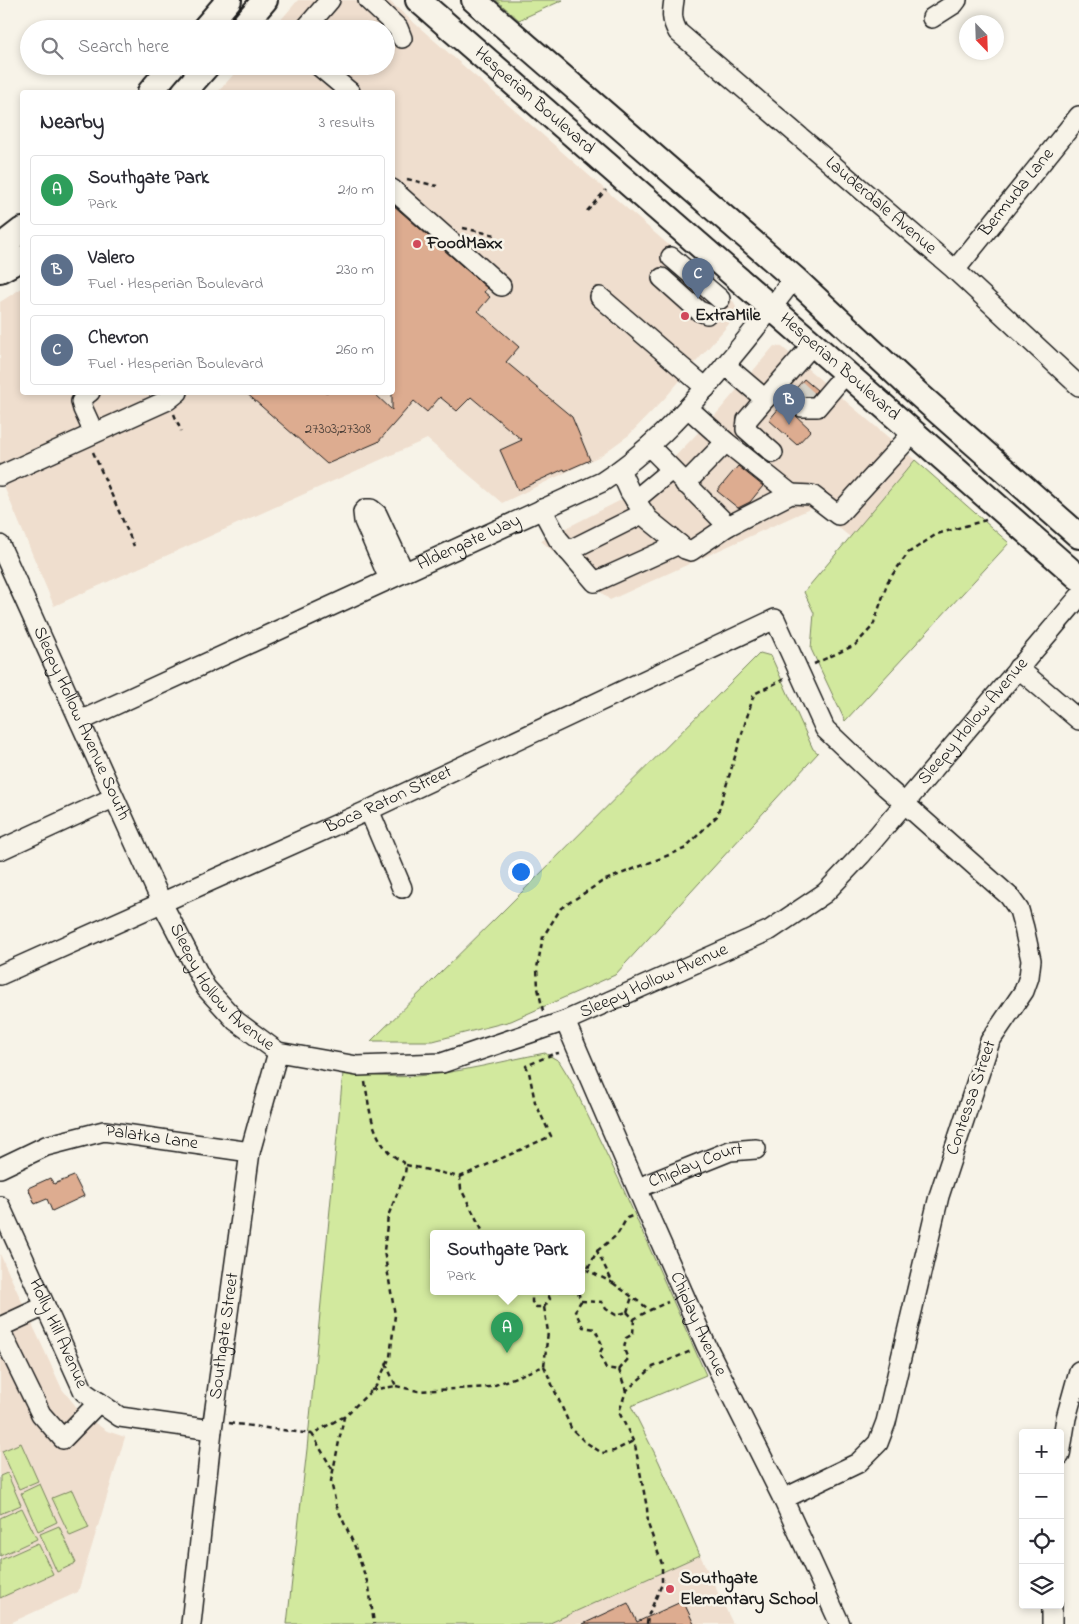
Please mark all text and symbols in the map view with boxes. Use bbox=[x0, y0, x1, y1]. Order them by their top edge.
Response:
north arrow bbox=[959, 15, 1004, 60]
search box bbox=[20, 20, 395, 75]
icon: search bbox=[38, 34, 66, 62]
text: Search here bbox=[78, 34, 169, 61]
street label: Hesperian Boulevard bbox=[468, 41, 600, 161]
text: Nearby bbox=[40, 108, 104, 138]
text: 3 results bbox=[319, 111, 375, 135]
street label: Bermuda Lane bbox=[973, 142, 1062, 244]
street label: Lauderdale Avenue bbox=[819, 151, 943, 262]
text: Southgate Park bbox=[88, 165, 209, 192]
text: A bbox=[52, 178, 62, 202]
text: 210 m bbox=[338, 178, 374, 202]
text: Park bbox=[88, 192, 117, 216]
place label: FoodMaxx bbox=[426, 231, 503, 257]
marker: FoodMaxx bbox=[411, 238, 423, 250]
text: Valero bbox=[88, 245, 135, 272]
text: B bbox=[52, 258, 62, 282]
text: 230 m bbox=[336, 258, 374, 282]
pin: C bbox=[682, 258, 714, 299]
text: Fuel · Hesperian Boulevard bbox=[88, 272, 263, 296]
place label: ExtraMile bbox=[695, 303, 762, 329]
marker: ExtraMile bbox=[679, 310, 691, 322]
street label: Hesperian Boulevard bbox=[774, 310, 904, 426]
text: Chevron bbox=[88, 325, 148, 352]
text: C bbox=[53, 338, 61, 362]
text: 260 m bbox=[336, 338, 374, 362]
text: Fuel · Hesperian Boulevard bbox=[88, 352, 263, 376]
pin: B bbox=[773, 384, 805, 425]
house number: 27303;27308 bbox=[305, 418, 372, 440]
street label: Aldengate Way bbox=[413, 508, 525, 578]
street label: Sleepy Hollow Avenue South bbox=[26, 622, 136, 825]
street label: Sleepy Hollow Avenue bbox=[912, 652, 1036, 791]
street label: Boca Raton Street bbox=[320, 760, 457, 841]
your location bbox=[508, 859, 534, 885]
street label: Sleepy Hollow Avenue bbox=[162, 919, 280, 1059]
street label: Sleepy Hollow Avenue bbox=[576, 937, 733, 1026]
street label: Contessa Street bbox=[940, 1037, 1004, 1159]
street label: Palatka Lane bbox=[104, 1118, 201, 1157]
street label: Chiplay Court bbox=[645, 1137, 744, 1195]
popup bbox=[430, 1230, 585, 1295]
text: Southgate Park bbox=[447, 1237, 568, 1264]
text: Park bbox=[447, 1264, 476, 1288]
street label: Chiplay Avenue bbox=[662, 1268, 733, 1382]
street label: Southgate Street bbox=[203, 1271, 246, 1401]
street label: Holly Hill Avenue bbox=[21, 1274, 94, 1394]
pin: A bbox=[491, 1312, 523, 1353]
map controls bbox=[1019, 1429, 1064, 1609]
button: + bbox=[1019, 1429, 1064, 1474]
button: − bbox=[1019, 1474, 1064, 1519]
button: locate bbox=[1019, 1519, 1064, 1564]
button: layers bbox=[1019, 1564, 1064, 1609]
place label: Southgate Elementary School bbox=[680, 1566, 818, 1614]
marker: Southgate Elementary School bbox=[664, 1583, 676, 1595]

